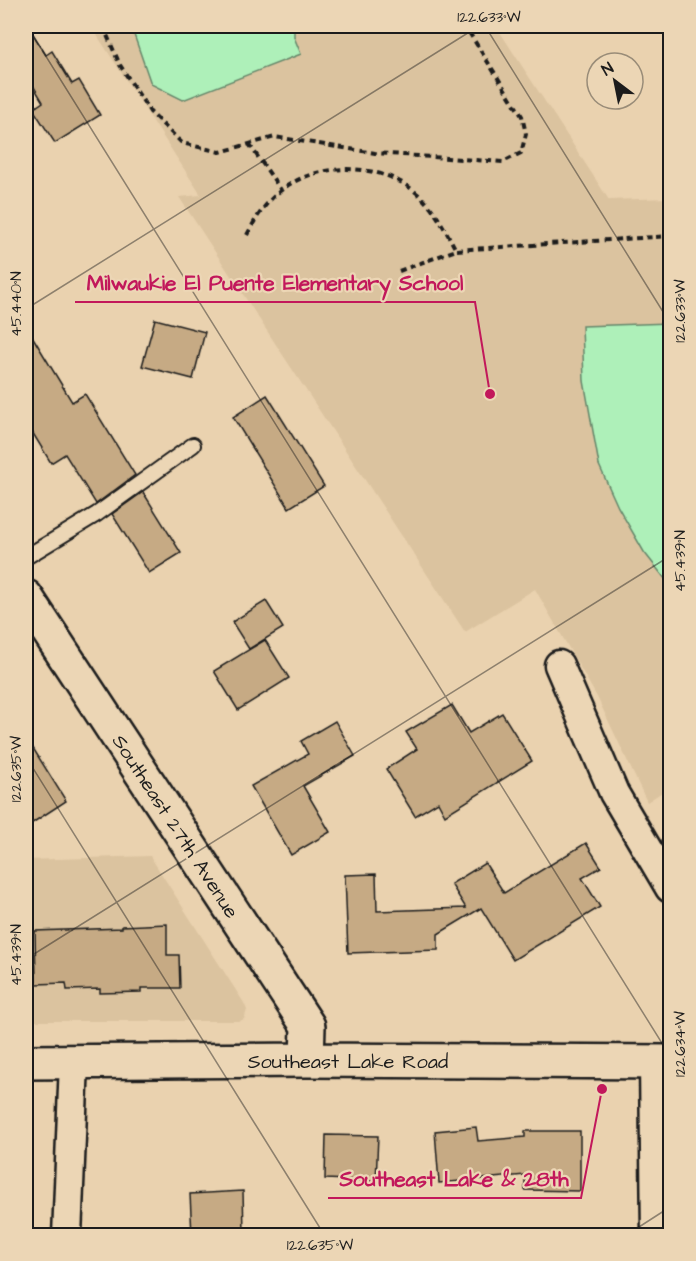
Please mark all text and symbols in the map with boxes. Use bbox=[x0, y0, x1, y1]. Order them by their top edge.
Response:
text: 122.633°W bbox=[457, 7, 521, 28]
north arrow bbox=[585, 51, 645, 111]
text: N bbox=[597, 57, 618, 81]
callout: Milwaukie El Puente Elementary School bbox=[75, 263, 475, 302]
text: Milwaukie El Puente Elementary School bbox=[87, 269, 464, 301]
text: 45.440°N bbox=[6, 271, 27, 337]
text: 122.633°W bbox=[670, 279, 691, 343]
text: 45.439°N bbox=[670, 530, 691, 592]
street label: Southeast 27th Avenue bbox=[105, 729, 245, 924]
text: 122.635°W bbox=[6, 736, 27, 802]
text: 45.439°N bbox=[6, 924, 27, 986]
text: 122.634°W bbox=[670, 1011, 691, 1077]
street label: Southeast Lake Road bbox=[248, 1048, 448, 1076]
callout: Southeast Lake & 28th bbox=[328, 1159, 581, 1198]
text: Southeast Lake & 28th bbox=[338, 1165, 569, 1194]
text: 122.635°W bbox=[287, 1235, 353, 1256]

